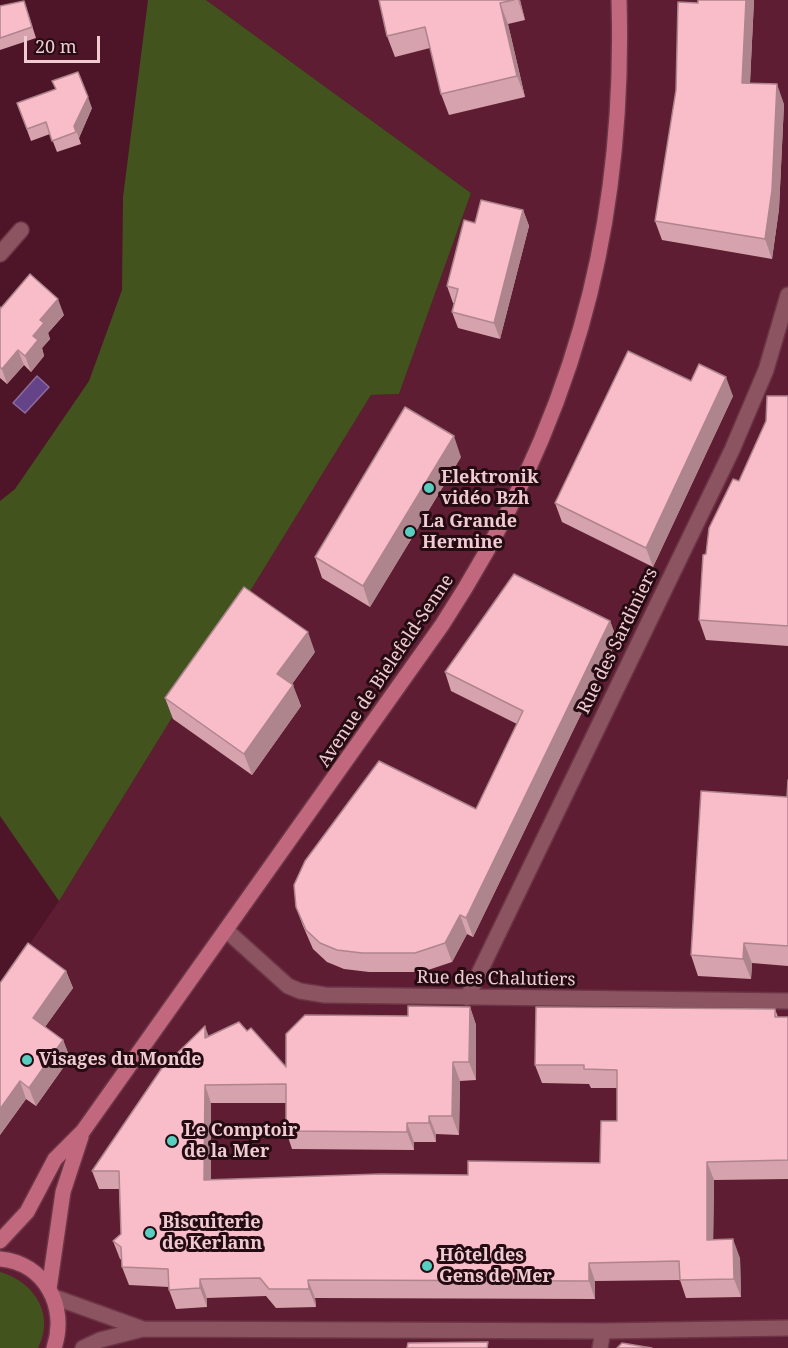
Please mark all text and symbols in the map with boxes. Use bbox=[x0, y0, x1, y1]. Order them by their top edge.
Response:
scale bar bbox=[27, 24, 104, 62]
text: 20 m bbox=[35, 34, 77, 58]
place label: Elektronik vidéo Bzh bbox=[441, 467, 538, 510]
marker: Elektronik vidéo Bzh bbox=[422, 481, 436, 495]
place label: La Grande Hermine bbox=[422, 511, 517, 554]
marker: La Grande Hermine bbox=[403, 525, 417, 539]
street label: Rue des Sardiniers bbox=[573, 564, 663, 718]
street label: Avenue de Bielefeld-Senne bbox=[313, 571, 459, 771]
street label: Rue des Chalutiers bbox=[416, 967, 576, 991]
place label: Visages du Monde bbox=[39, 1049, 202, 1071]
marker: Visages du Monde bbox=[20, 1053, 34, 1067]
place label: Le Comptoir de la Mer bbox=[184, 1120, 297, 1162]
marker: Le Comptoir de la Mer bbox=[165, 1134, 179, 1148]
place label: Biscuiterie de Kerlann bbox=[162, 1212, 262, 1254]
marker: Biscuiterie de Kerlann bbox=[143, 1226, 157, 1240]
place label: Hôtel des Gens de Mer bbox=[439, 1245, 552, 1288]
marker: Hôtel des Gens de Mer bbox=[420, 1259, 434, 1273]

